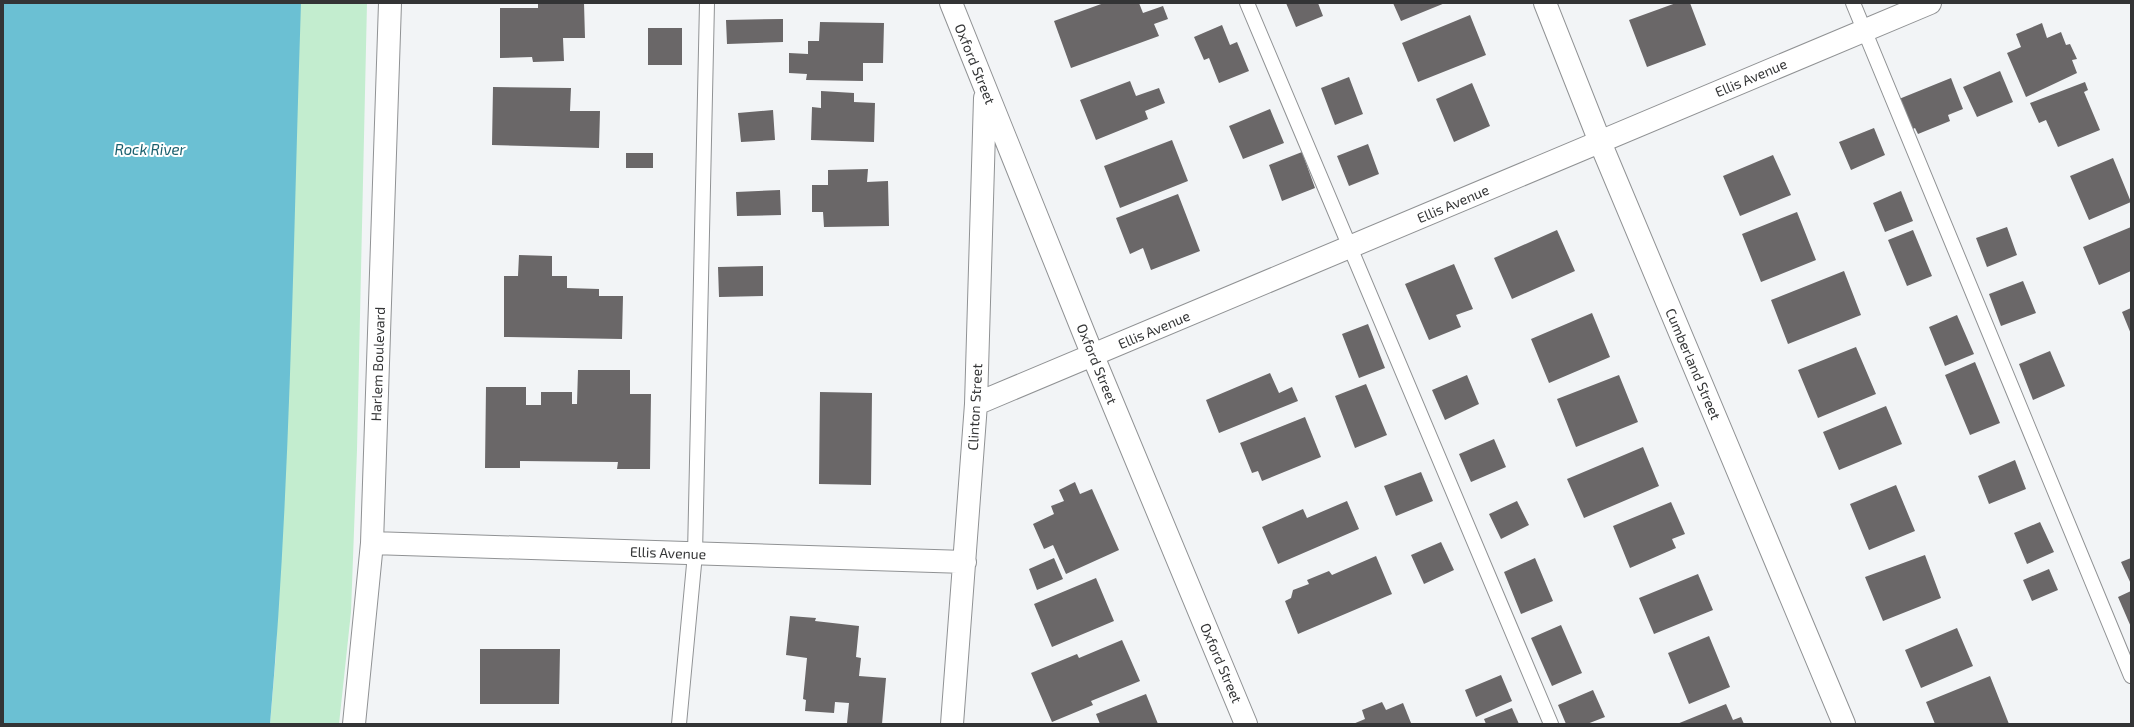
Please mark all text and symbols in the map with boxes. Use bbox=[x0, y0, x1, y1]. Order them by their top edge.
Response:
street label: Oxford Street bbox=[952, 21, 999, 107]
street label: Ellis Avenue bbox=[1712, 55, 1789, 100]
water label: Rock River bbox=[114, 140, 187, 158]
street label: Ellis Avenue bbox=[1414, 181, 1491, 226]
street label: Harlem Boulevard bbox=[367, 306, 388, 421]
street label: Cumberland Street bbox=[1662, 306, 1725, 422]
street label: Ellis Avenue bbox=[1115, 307, 1192, 352]
street label: Oxford Street bbox=[1074, 321, 1121, 407]
street label: Clinton Street bbox=[964, 363, 985, 451]
street label: Ellis Avenue bbox=[630, 543, 707, 562]
street label: Oxford Street bbox=[1197, 620, 1246, 705]

